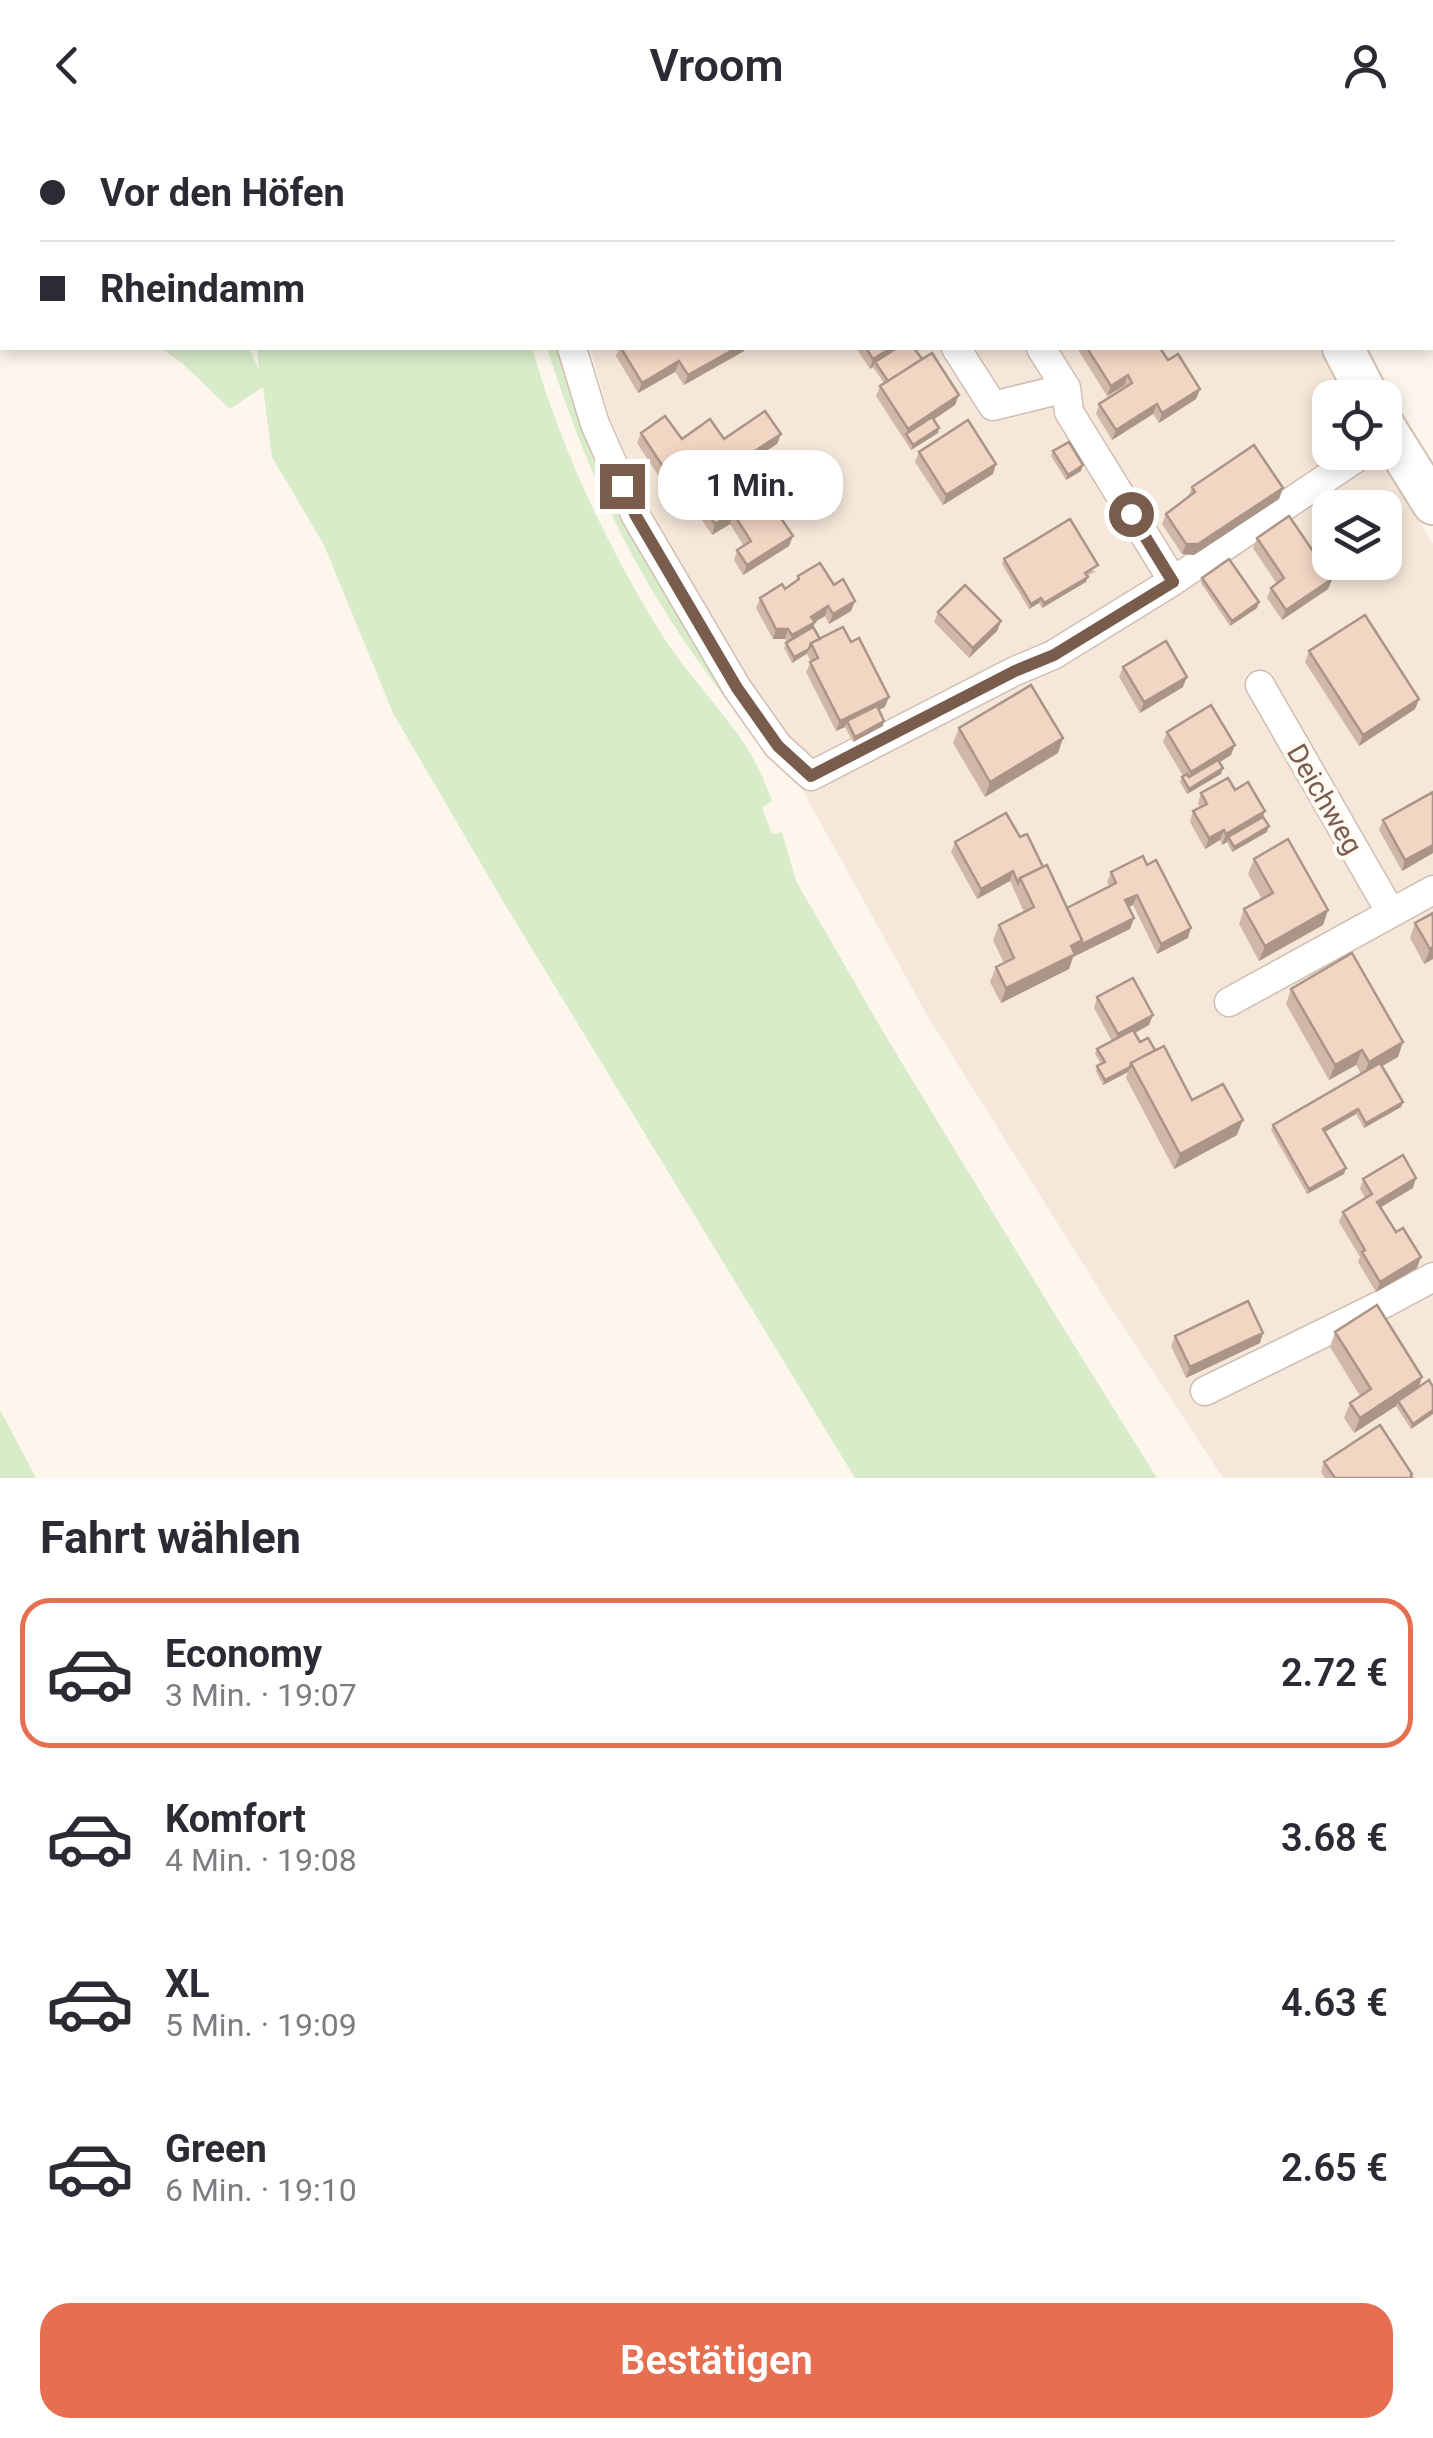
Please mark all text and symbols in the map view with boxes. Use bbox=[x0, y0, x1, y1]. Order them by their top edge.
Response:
icon: back bbox=[40, 38, 95, 93]
icon: person bbox=[1338, 38, 1393, 93]
text: Vroom bbox=[649, 39, 784, 92]
text: Vor den Höfen bbox=[100, 171, 345, 215]
text: Rheindamm bbox=[100, 267, 305, 311]
map controls bbox=[1312, 380, 1402, 580]
button: locate bbox=[1312, 380, 1402, 470]
callout: 1 Min. bbox=[657, 451, 842, 521]
route end bbox=[600, 464, 645, 509]
text: 1 Min. bbox=[706, 466, 795, 504]
button: layers bbox=[1312, 490, 1402, 580]
route start bbox=[1109, 492, 1154, 537]
street label: Deichweg bbox=[1280, 738, 1369, 860]
text: Fahrt wählen bbox=[40, 1511, 301, 1564]
icon: car bbox=[45, 1628, 135, 1718]
text: Economy bbox=[165, 1632, 322, 1676]
text: 2.72 € bbox=[1281, 1651, 1388, 1695]
text: 3 Min. · 19:07 bbox=[165, 1676, 357, 1714]
icon: car bbox=[45, 1793, 135, 1883]
text: Komfort bbox=[165, 1797, 306, 1841]
text: 3.68 € bbox=[1281, 1816, 1388, 1860]
text: 4 Min. · 19:08 bbox=[165, 1841, 357, 1879]
icon: car bbox=[45, 1958, 135, 2048]
text: XL bbox=[165, 1962, 210, 2006]
text: 4.63 € bbox=[1281, 1981, 1388, 2025]
text: 5 Min. · 19:09 bbox=[165, 2006, 357, 2044]
icon: car bbox=[45, 2123, 135, 2213]
text: Green bbox=[165, 2127, 267, 2171]
text: 2.65 € bbox=[1281, 2146, 1388, 2190]
text: 6 Min. · 19:10 bbox=[165, 2171, 357, 2209]
button: Bestätigen bbox=[40, 2303, 1393, 2418]

